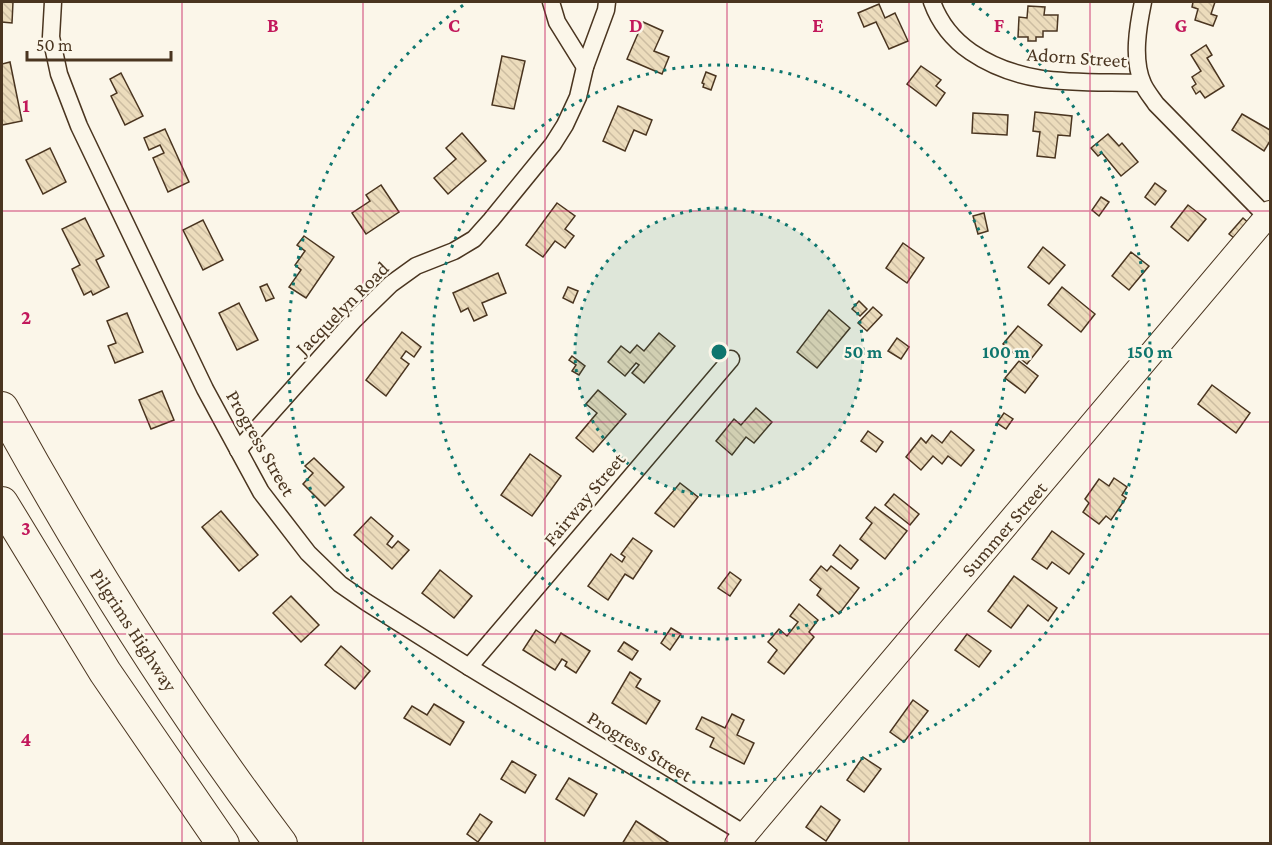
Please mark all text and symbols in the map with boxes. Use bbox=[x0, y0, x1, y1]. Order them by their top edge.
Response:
text: B bbox=[267, 14, 279, 36]
text: C bbox=[448, 14, 460, 36]
text: D bbox=[629, 14, 643, 36]
text: E bbox=[812, 14, 824, 36]
text: F bbox=[994, 14, 1005, 36]
text: G bbox=[1175, 14, 1188, 36]
scale bar bbox=[27, 24, 171, 62]
text: 50 m bbox=[36, 35, 73, 55]
street label: Adorn Street bbox=[1026, 43, 1128, 71]
text: 1 bbox=[22, 94, 30, 116]
street label: Jacquelyn Road bbox=[289, 257, 394, 361]
text: 2 bbox=[21, 306, 31, 328]
centre of rings bbox=[709, 342, 729, 362]
text: 50 m bbox=[844, 342, 883, 362]
text: 100 m bbox=[982, 342, 1030, 362]
text: 150 m bbox=[1127, 342, 1173, 362]
street label: Progress Street bbox=[221, 386, 300, 500]
street label: Fairway Street bbox=[539, 448, 630, 551]
street label: Summer Street bbox=[957, 477, 1051, 581]
text: 3 bbox=[21, 517, 31, 539]
street label: Pilgrims Highway bbox=[85, 565, 182, 697]
street label: Progress Street bbox=[583, 706, 697, 787]
text: 4 bbox=[21, 728, 32, 750]

